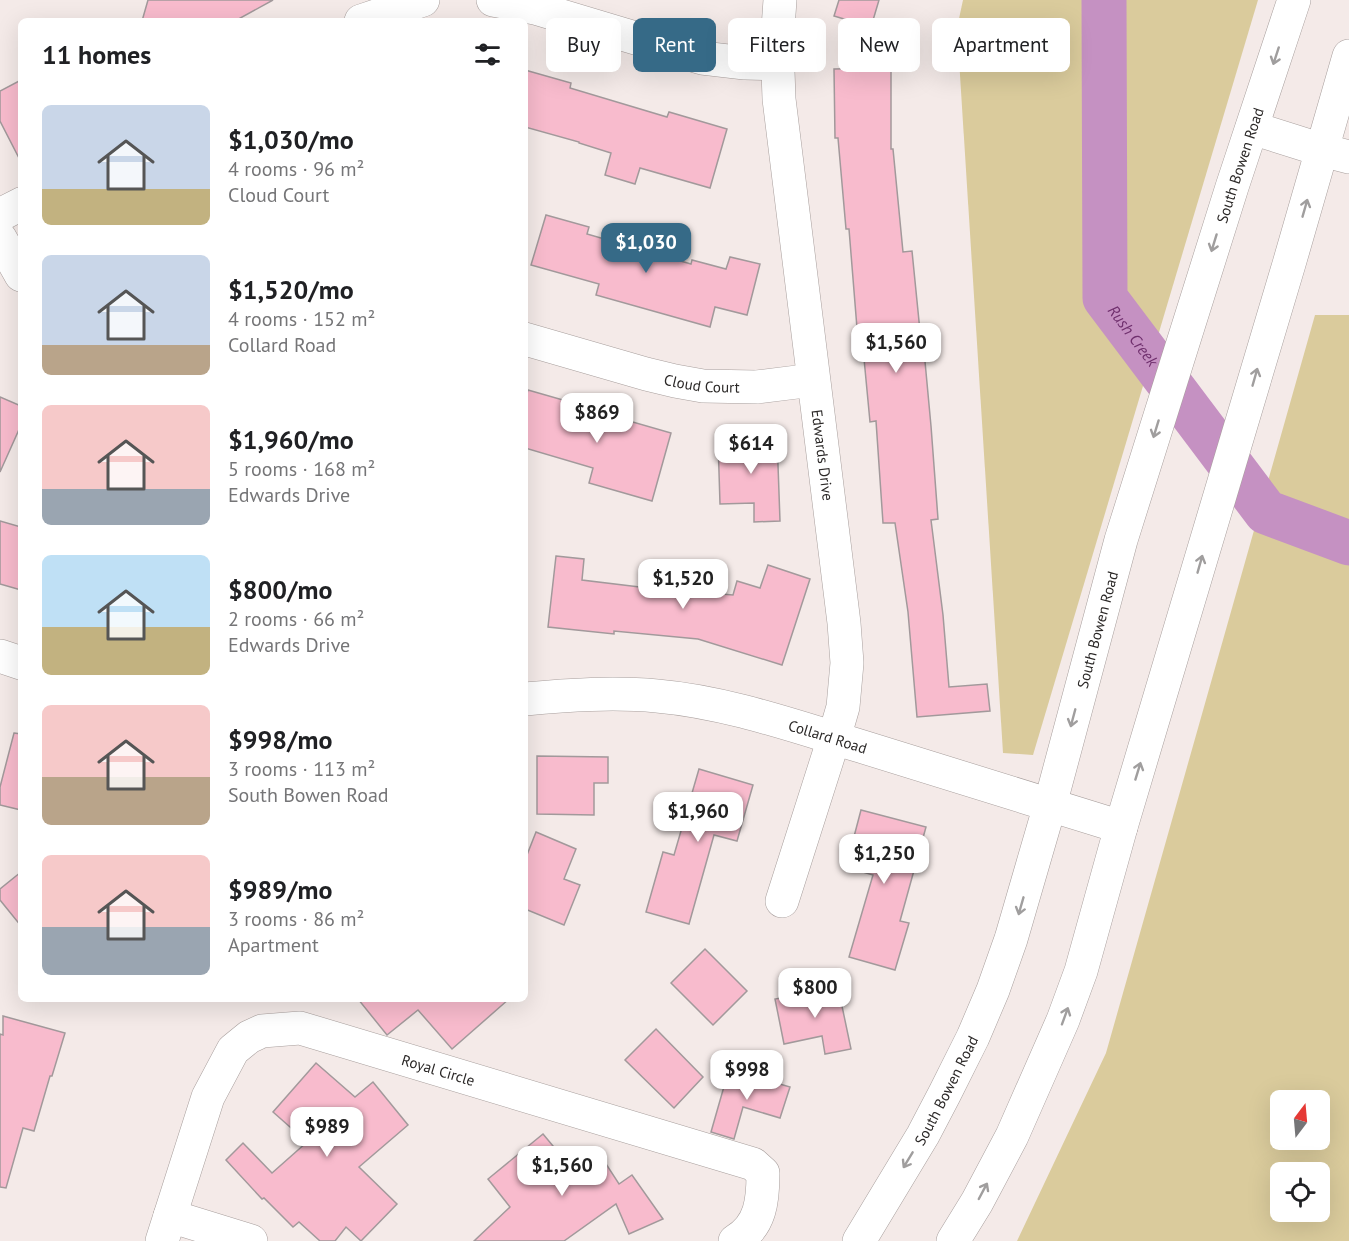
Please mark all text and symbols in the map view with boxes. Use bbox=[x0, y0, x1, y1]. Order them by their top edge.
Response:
chip: Buy bbox=[546, 18, 621, 72]
chip: Rent bbox=[633, 18, 716, 72]
chip: Filters bbox=[728, 18, 826, 72]
chip: New bbox=[838, 18, 920, 72]
chip: Apartment bbox=[932, 18, 1070, 72]
text: 11 homes bbox=[42, 38, 151, 71]
icon: filters bbox=[471, 38, 504, 71]
one-way arrow bbox=[1270, 46, 1281, 65]
street label: South Bowen Road bbox=[1212, 105, 1267, 225]
text: $1,030/mo bbox=[228, 123, 354, 156]
icon: home bbox=[90, 129, 162, 201]
text: 4 rooms · 96 m² bbox=[228, 156, 364, 182]
text: Cloud Court bbox=[228, 182, 329, 208]
one-way arrow bbox=[1300, 199, 1311, 218]
pin: $1,030 bbox=[597, 223, 695, 274]
text: $1,030 bbox=[615, 229, 677, 255]
one-way arrow bbox=[1208, 233, 1219, 252]
text: $1,520/mo bbox=[228, 273, 354, 306]
icon: home bbox=[90, 279, 162, 351]
water label: Rush Creek bbox=[1104, 301, 1163, 371]
text: 4 rooms · 152 m² bbox=[228, 306, 375, 332]
pin: $1,560 bbox=[847, 323, 945, 374]
text: $1,560 bbox=[865, 329, 927, 355]
text: Collard Road bbox=[228, 332, 336, 358]
one-way arrow bbox=[1250, 368, 1261, 387]
street label: Cloud Court bbox=[662, 369, 740, 396]
pin: $869 bbox=[561, 393, 633, 444]
text: $869 bbox=[574, 399, 620, 425]
street label: Edwards Drive bbox=[808, 408, 838, 502]
one-way arrow bbox=[1149, 419, 1160, 438]
text: $1,960/mo bbox=[228, 423, 354, 456]
pin: $614 bbox=[715, 424, 787, 475]
icon: home bbox=[90, 429, 162, 501]
text: $614 bbox=[728, 430, 774, 456]
text: 5 rooms · 168 m² bbox=[228, 456, 375, 482]
text: Edwards Drive bbox=[228, 482, 350, 508]
one-way arrow bbox=[1195, 555, 1206, 574]
pin: $1,520 bbox=[634, 559, 732, 610]
text: $1,520 bbox=[652, 565, 714, 591]
street label: South Bowen Road bbox=[1072, 569, 1122, 690]
text: $800/mo bbox=[228, 573, 332, 606]
icon: home bbox=[90, 579, 162, 651]
text: 2 rooms · 66 m² bbox=[228, 606, 364, 632]
text: Edwards Drive bbox=[228, 632, 350, 658]
one-way arrow bbox=[1067, 708, 1079, 727]
street label: Collard Road bbox=[786, 715, 869, 757]
text: $998/mo bbox=[228, 723, 332, 756]
icon: home bbox=[90, 729, 162, 801]
text: 3 rooms · 113 m² bbox=[228, 756, 375, 782]
one-way arrow bbox=[1133, 762, 1144, 781]
text: South Bowen Road bbox=[228, 782, 389, 808]
pin: $1,960 bbox=[649, 792, 747, 843]
text: $1,960 bbox=[667, 798, 729, 824]
pin: $1,250 bbox=[835, 834, 933, 885]
text: $1,250 bbox=[853, 840, 915, 866]
text: $989/mo bbox=[228, 873, 332, 906]
icon: home bbox=[90, 879, 162, 951]
one-way arrow bbox=[1015, 896, 1026, 915]
text: 3 rooms · 86 m² bbox=[228, 906, 364, 932]
text: Apartment bbox=[228, 932, 319, 958]
pin: $800 bbox=[779, 968, 851, 1019]
text: $800 bbox=[792, 974, 838, 1000]
one-way arrow bbox=[1060, 1007, 1071, 1025]
street label: South Bowen Road bbox=[910, 1032, 982, 1149]
street label: Royal Circle bbox=[400, 1050, 477, 1090]
pin: $998 bbox=[711, 1050, 783, 1101]
text: $998 bbox=[724, 1056, 770, 1082]
north arrow bbox=[1270, 1090, 1330, 1150]
map controls bbox=[1270, 1090, 1330, 1222]
pin: $989 bbox=[291, 1107, 363, 1158]
text: $989 bbox=[304, 1113, 350, 1139]
pin: $1,560 bbox=[513, 1146, 611, 1197]
one-way arrow bbox=[901, 1151, 913, 1168]
text: $1,560 bbox=[531, 1152, 593, 1178]
button: locate bbox=[1270, 1162, 1330, 1222]
one-way arrow bbox=[978, 1182, 989, 1200]

